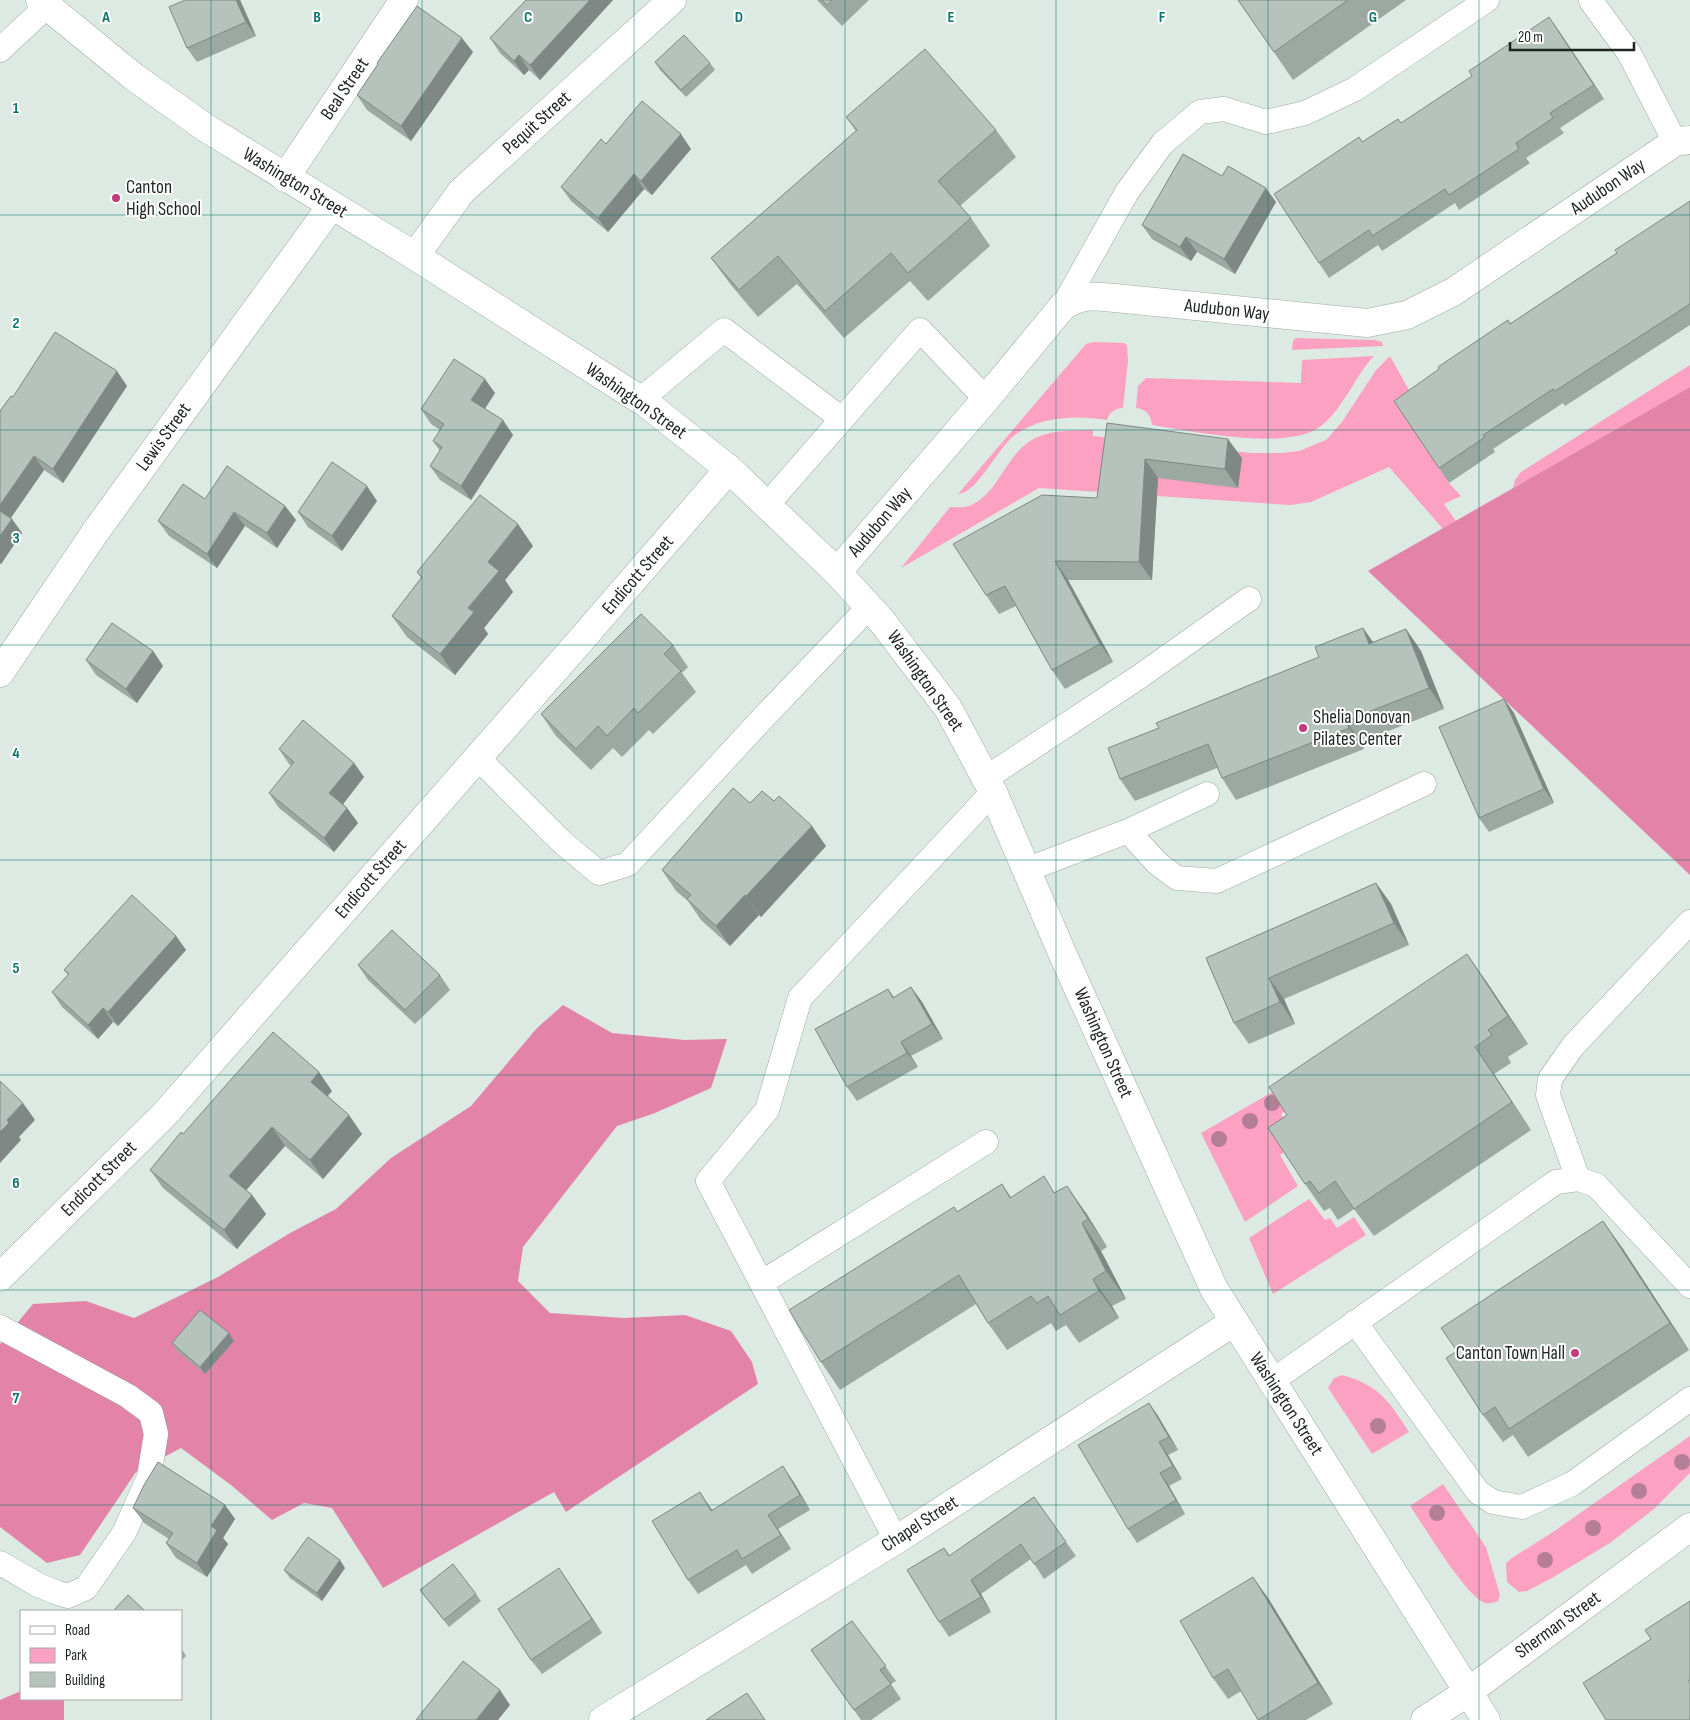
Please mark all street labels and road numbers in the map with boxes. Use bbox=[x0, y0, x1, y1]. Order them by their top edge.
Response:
street label: Beal Street bbox=[316, 53, 374, 124]
street label: Pequit Street bbox=[498, 86, 576, 160]
street label: Washington Street bbox=[238, 143, 352, 223]
street label: Audubon Way bbox=[1565, 153, 1650, 221]
street label: Audubon Way bbox=[1182, 294, 1271, 326]
street label: Washington Street bbox=[581, 358, 691, 444]
street label: Lewis Street bbox=[132, 398, 197, 476]
street label: Audubon Way bbox=[843, 482, 917, 562]
street label: Endicott Street bbox=[597, 531, 679, 619]
street label: Washington Street bbox=[882, 626, 968, 736]
street label: Endicott Street bbox=[330, 835, 412, 923]
street label: Washington Street bbox=[1068, 984, 1138, 1102]
street label: Endicott Street bbox=[56, 1136, 142, 1222]
street label: Washington Street bbox=[1244, 1348, 1328, 1460]
street label: Chapel Street bbox=[877, 1491, 963, 1557]
street label: Sherman Street bbox=[1511, 1586, 1605, 1664]

